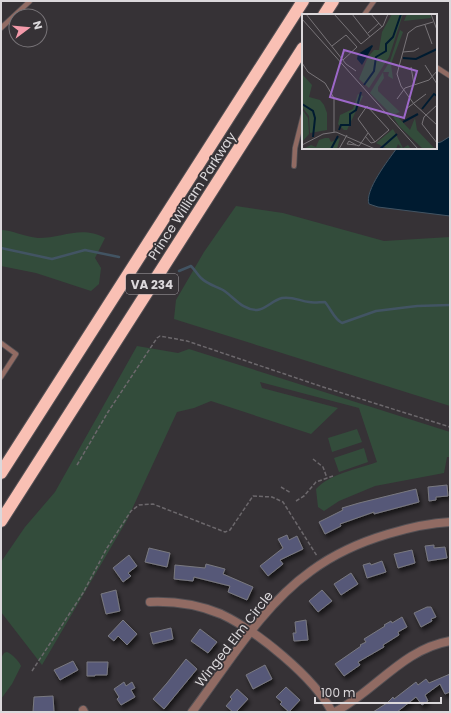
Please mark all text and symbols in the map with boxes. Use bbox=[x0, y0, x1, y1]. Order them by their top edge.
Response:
north arrow bbox=[8, 8, 48, 48]
inset map bbox=[302, 14, 437, 149]
text: N bbox=[29, 19, 46, 31]
street label: Prince William Parkway bbox=[143, 128, 241, 264]
road number: VA 234 bbox=[126, 274, 178, 294]
street label: Winged Elm Circle bbox=[190, 587, 278, 691]
scale bar bbox=[315, 679, 441, 705]
text: 100 m bbox=[321, 684, 355, 701]

